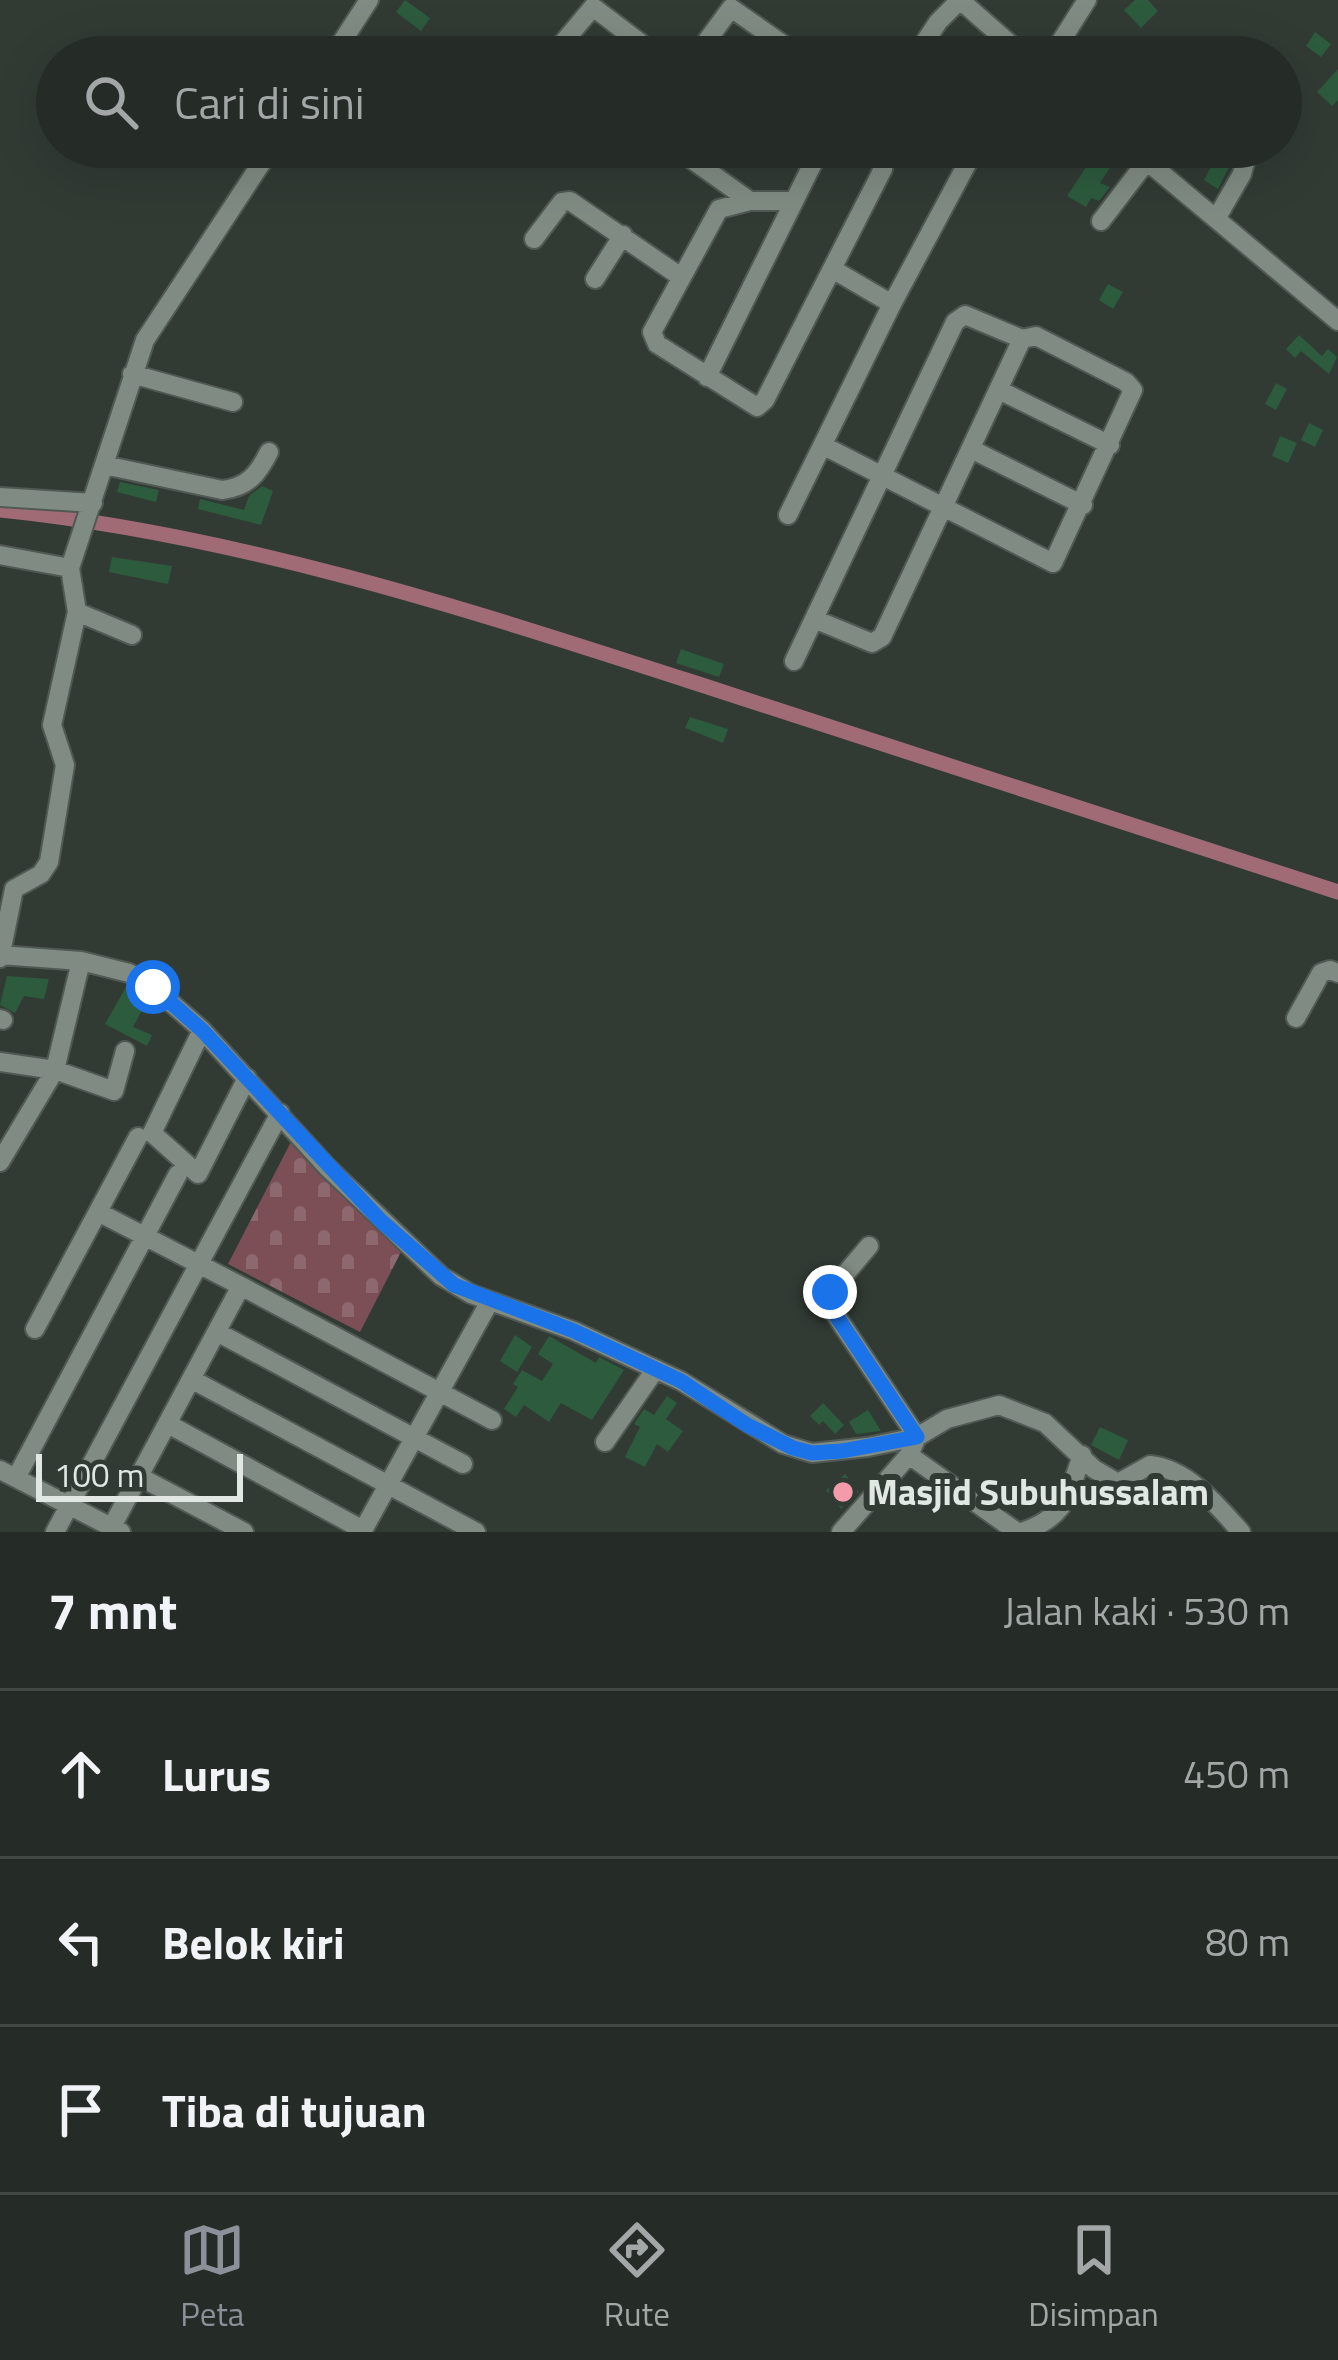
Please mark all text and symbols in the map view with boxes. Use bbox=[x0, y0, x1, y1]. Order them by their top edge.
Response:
search box bbox=[36, 36, 1302, 168]
text: Cari di sini bbox=[174, 68, 365, 136]
icon: search bbox=[78, 69, 144, 135]
route start bbox=[126, 960, 180, 1014]
route end bbox=[803, 1265, 857, 1319]
scale bar bbox=[36, 1448, 243, 1501]
text: 100 m bbox=[54, 1450, 144, 1500]
place label: Masjid Subuhussalam bbox=[867, 1464, 1209, 1519]
marker: Masjid Subuhussalam bbox=[830, 1479, 856, 1505]
text: 7 mnt bbox=[48, 1571, 177, 1649]
text: Jalan kaki · 530 m bbox=[1003, 1581, 1290, 1640]
text: Lurus bbox=[162, 1740, 271, 1808]
icon: ahead bbox=[48, 1741, 114, 1807]
text: 450 m bbox=[1183, 1744, 1290, 1803]
text: Belok kiri bbox=[162, 1908, 345, 1976]
icon: left bbox=[48, 1909, 114, 1975]
text: 80 m bbox=[1205, 1912, 1290, 1971]
text: Tiba di tujuan bbox=[162, 2076, 427, 2144]
icon: arrive bbox=[48, 2077, 114, 2143]
tab: Peta bbox=[179, 2217, 245, 2339]
tab: Rute bbox=[604, 2217, 670, 2339]
tab: Disimpan bbox=[1028, 2217, 1159, 2339]

